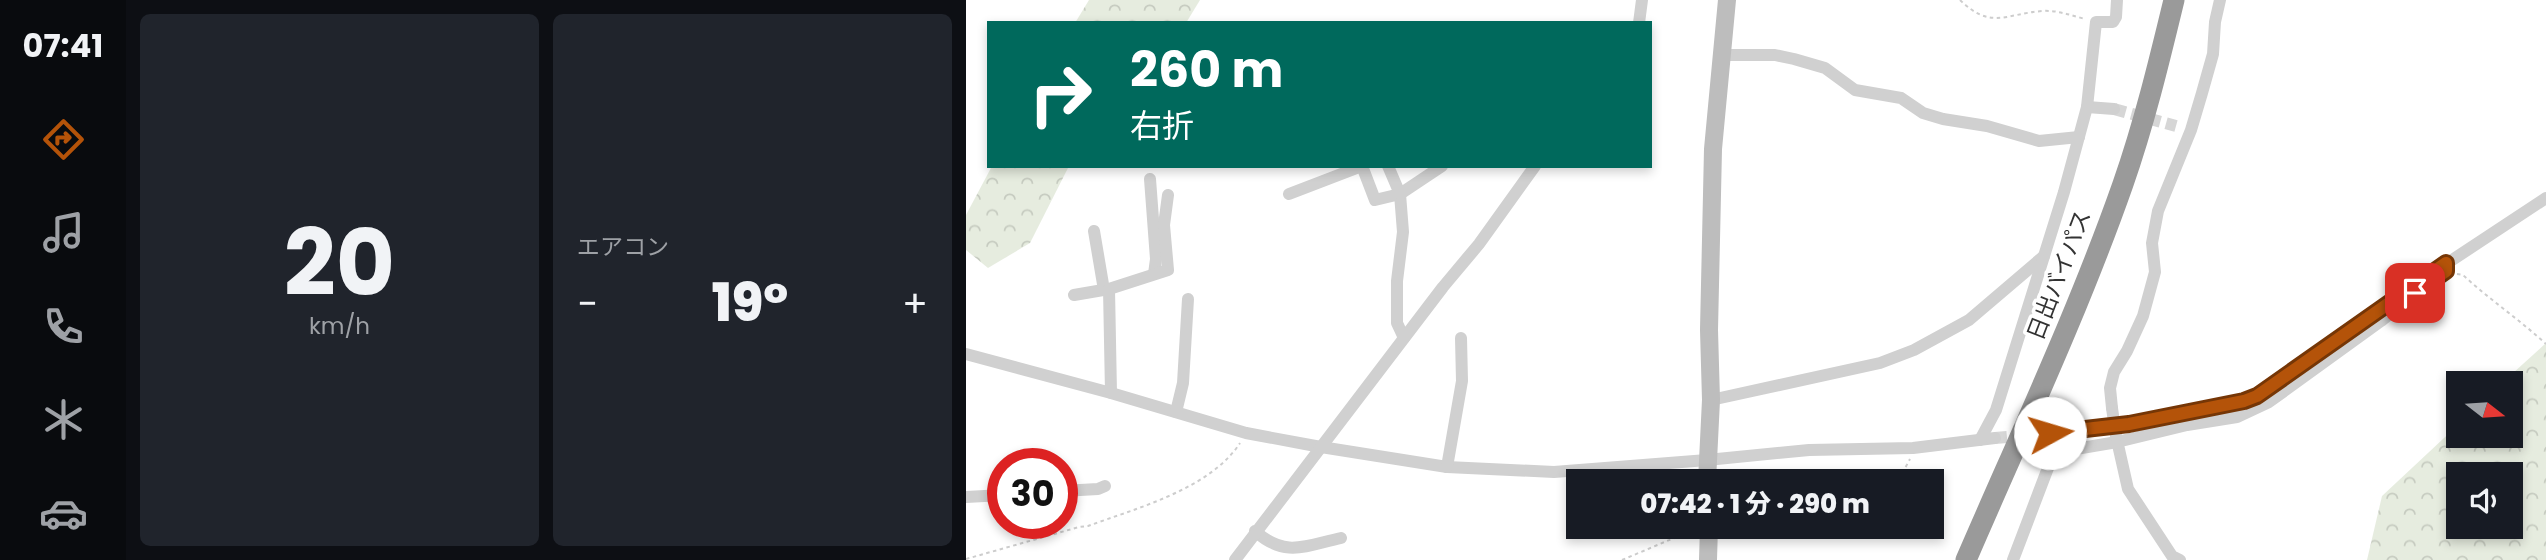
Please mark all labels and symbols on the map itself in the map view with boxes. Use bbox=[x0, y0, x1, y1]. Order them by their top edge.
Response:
street label: 日出バイパス bbox=[2019, 205, 2099, 345]
pin bbox=[2385, 263, 2445, 323]
north arrow bbox=[2446, 371, 2524, 448]
position arrow bbox=[2013, 396, 2087, 470]
speed limit sign: 30 bbox=[987, 448, 1078, 539]

